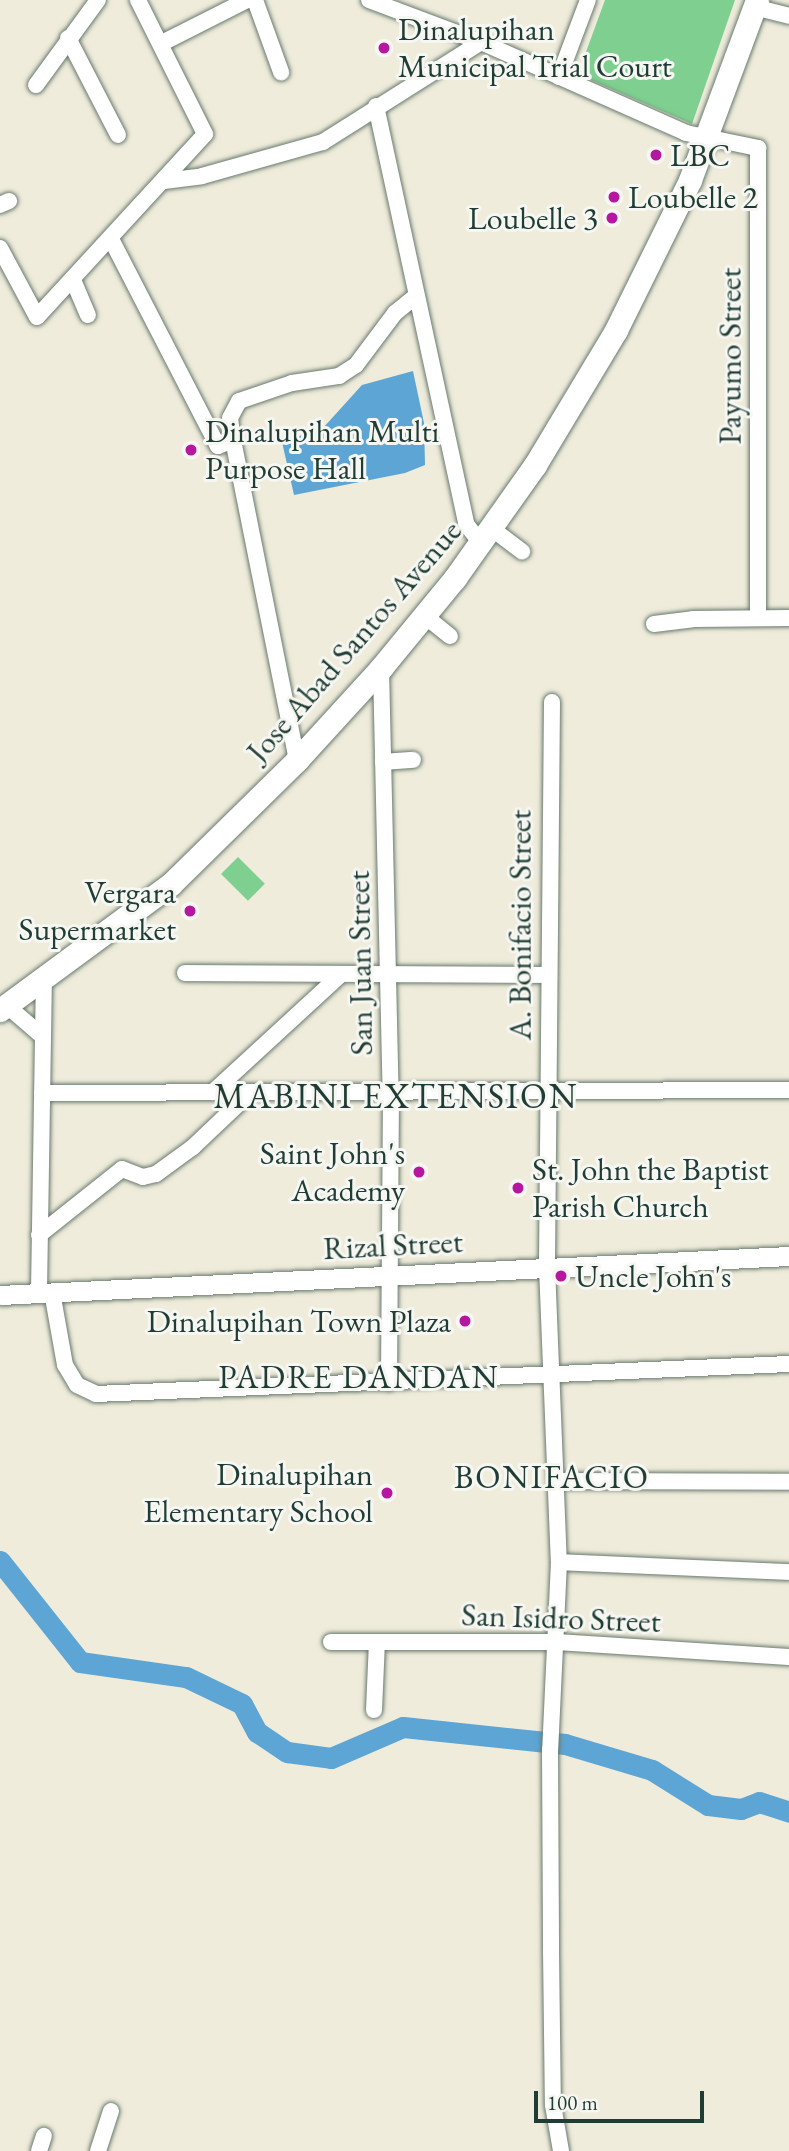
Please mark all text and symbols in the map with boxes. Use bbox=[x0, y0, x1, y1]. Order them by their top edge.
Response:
place label: Dinalupihan Municipal Trial Court bbox=[398, 11, 672, 86]
marker: Dinalupihan Municipal Trial Court bbox=[376, 40, 392, 56]
place label: LBC bbox=[670, 136, 730, 174]
marker: LBC bbox=[648, 147, 664, 163]
place label: Loubelle 2 bbox=[628, 178, 758, 216]
marker: Loubelle 2 bbox=[606, 189, 622, 205]
place label: Loubelle 3 bbox=[468, 199, 598, 237]
marker: Loubelle 3 bbox=[604, 210, 620, 226]
street label: Payumo Street bbox=[711, 268, 749, 444]
place label: Dinalupihan Multi Purpose Hall bbox=[205, 413, 439, 488]
marker: Dinalupihan Multi Purpose Hall bbox=[183, 442, 199, 458]
street label: Jose Abad Santos Avenue bbox=[238, 512, 470, 770]
street label: A. Bonifacio Street bbox=[501, 810, 539, 1040]
street label: San Juan Street bbox=[339, 870, 381, 1056]
place label: Vergara Supermarket bbox=[19, 874, 176, 949]
marker: Vergara Supermarket bbox=[182, 903, 198, 919]
district label: MABINI EXTENSION bbox=[216, 1075, 576, 1117]
place label: Saint John's Academy bbox=[260, 1135, 405, 1210]
place label: St. John the Baptist Parish Church bbox=[532, 1151, 769, 1226]
marker: Saint John's Academy bbox=[411, 1164, 427, 1180]
marker: St. John the Baptist Parish Church bbox=[510, 1180, 526, 1196]
street label: Rizal Street bbox=[322, 1222, 464, 1268]
place label: Uncle John's bbox=[575, 1257, 731, 1295]
marker: Uncle John's bbox=[553, 1268, 569, 1284]
place label: Dinalupihan Town Plaza bbox=[147, 1302, 451, 1340]
marker: Dinalupihan Town Plaza bbox=[457, 1313, 473, 1329]
district label: PADRE DANDAN bbox=[220, 1357, 498, 1397]
place label: Dinalupihan Elementary School bbox=[143, 1456, 373, 1531]
district label: BONIFACIO bbox=[455, 1457, 649, 1497]
marker: Dinalupihan Elementary School bbox=[379, 1485, 395, 1501]
street label: San Isidro Street bbox=[461, 1595, 661, 1641]
scale bar bbox=[537, 2078, 707, 2122]
text: 100 m bbox=[547, 2089, 598, 2116]

